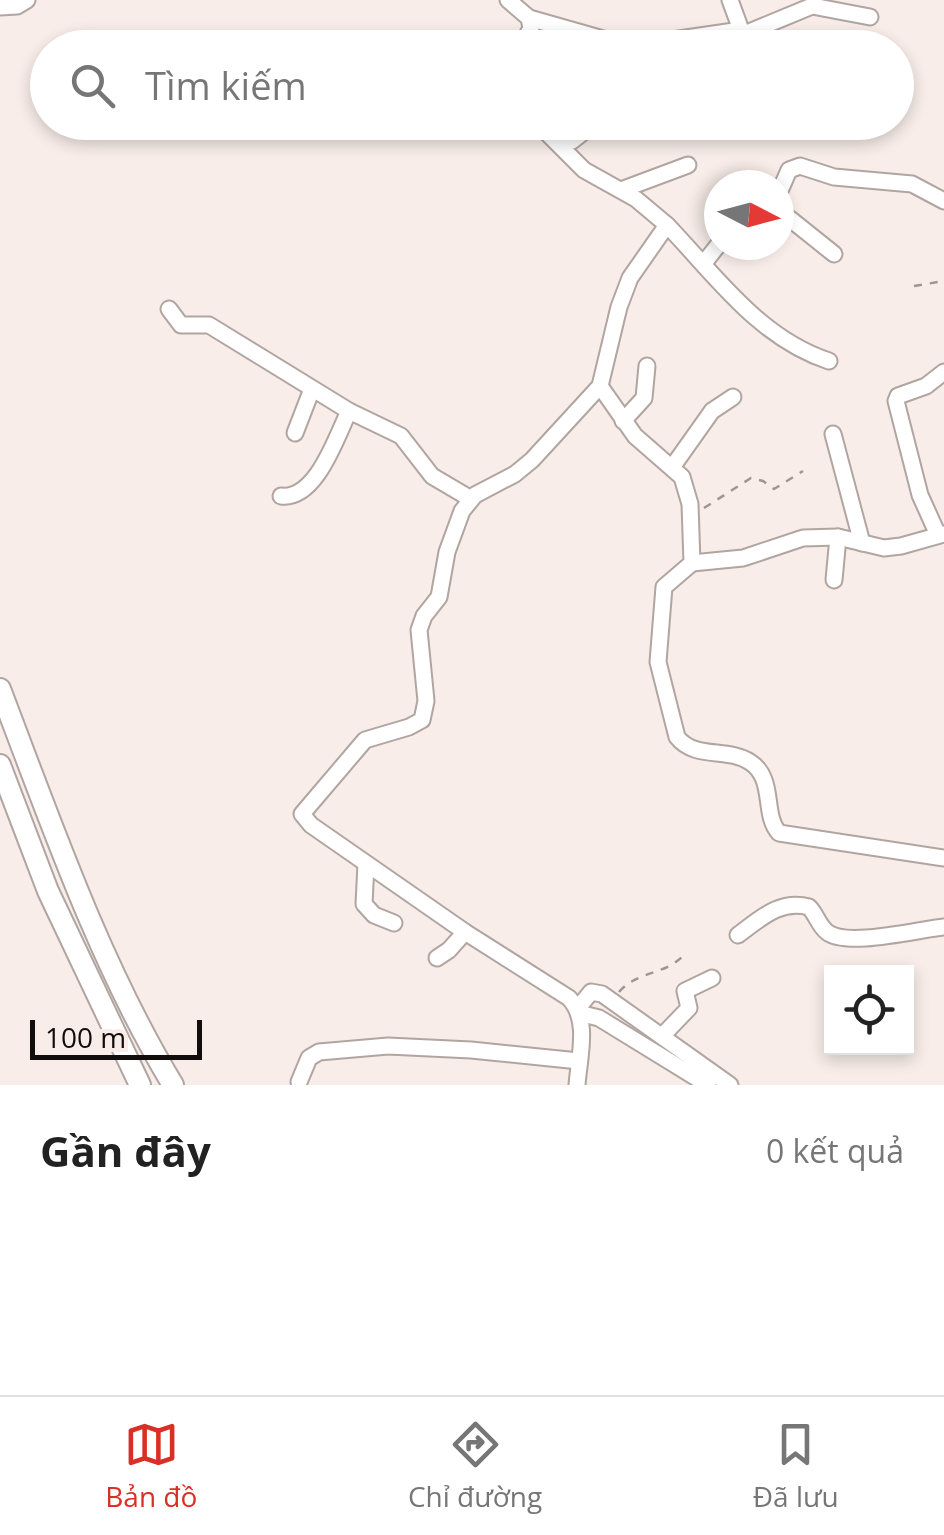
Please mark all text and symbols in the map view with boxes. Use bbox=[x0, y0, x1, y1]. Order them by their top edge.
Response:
search box bbox=[30, 30, 914, 140]
icon: search bbox=[65, 58, 120, 113]
text: Tìm kiếm bbox=[145, 59, 307, 111]
north arrow bbox=[704, 170, 794, 260]
map controls bbox=[824, 965, 914, 1055]
button: locate bbox=[824, 965, 914, 1055]
scale bar bbox=[30, 1015, 202, 1060]
text: 100 m bbox=[45, 1018, 126, 1056]
text: Gần đây bbox=[40, 1122, 211, 1179]
text: 0 kết quả bbox=[766, 1129, 904, 1172]
tab: Bản đồ bbox=[105, 1417, 197, 1515]
tab: Chỉ đường bbox=[408, 1417, 542, 1515]
tab: Đã lưu bbox=[753, 1417, 839, 1515]

